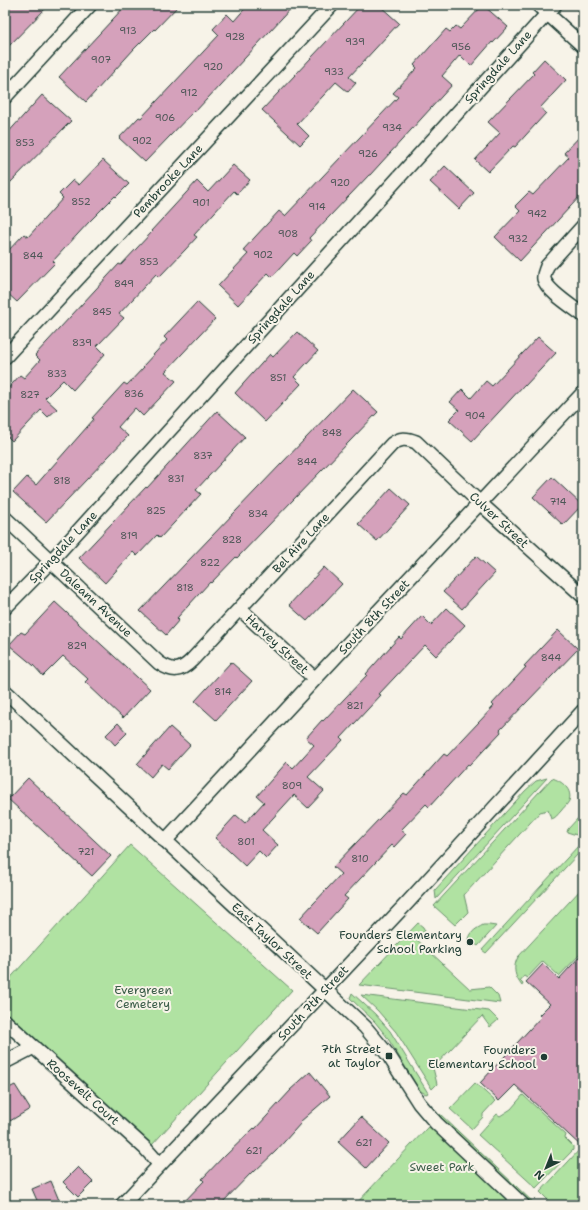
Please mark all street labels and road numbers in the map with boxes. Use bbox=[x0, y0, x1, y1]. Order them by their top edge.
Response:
street label: Springdale Lane bbox=[461, 27, 535, 107]
street label: Pembrooke Lane bbox=[130, 141, 206, 221]
street label: Springdale Lane bbox=[244, 267, 318, 347]
street label: Culver Street bbox=[466, 488, 532, 552]
street label: Springdale Lane bbox=[25, 507, 101, 587]
street label: Bel Aire Lane bbox=[269, 509, 333, 577]
street label: Daleann Avenue bbox=[56, 565, 136, 641]
street label: South 8th Street bbox=[335, 576, 413, 658]
street label: Harvey Street bbox=[242, 611, 312, 677]
street label: East Taylor Street bbox=[228, 899, 316, 983]
street label: South 7th Street bbox=[274, 962, 352, 1044]
street label: Roosevelt Court bbox=[43, 1055, 123, 1129]

